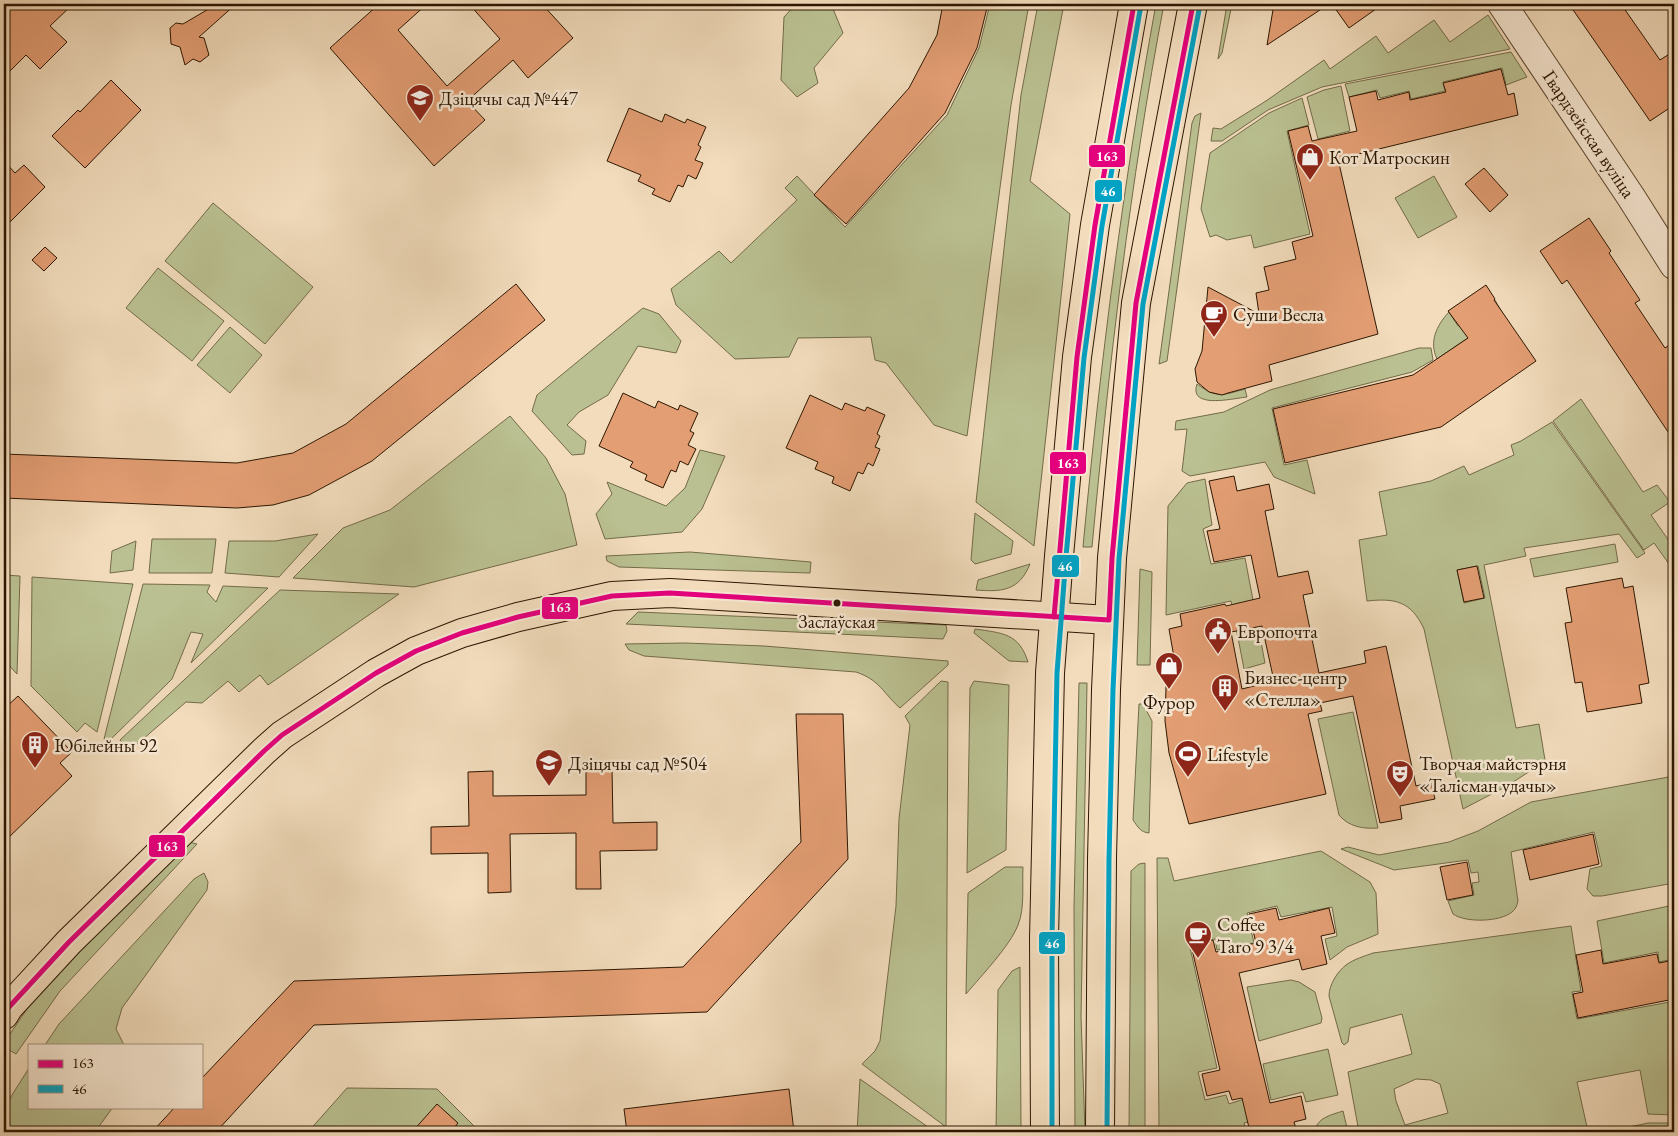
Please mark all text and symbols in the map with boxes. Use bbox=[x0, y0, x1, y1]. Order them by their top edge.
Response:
street label: Гвардзейская вуліца bbox=[1537, 65, 1641, 203]
school or university icon: Дзіцячы сад №447 bbox=[405, 83, 435, 122]
place label: Дзіцячы сад №447 bbox=[439, 86, 579, 111]
shop icon: Кот Матроскин bbox=[1295, 142, 1325, 181]
line badge: 163 bbox=[1088, 144, 1126, 168]
place label: Кот Матроскин bbox=[1329, 145, 1450, 170]
text: 163 bbox=[1096, 147, 1118, 165]
line badge: 46 bbox=[1094, 179, 1123, 203]
text: 46 bbox=[1101, 182, 1116, 200]
cafe icon: Суши Весла bbox=[1199, 299, 1229, 338]
place label: Суши Весла bbox=[1233, 302, 1325, 327]
line badge: 163 bbox=[1049, 451, 1087, 475]
text: 163 bbox=[1057, 454, 1079, 472]
line badge: 46 bbox=[1051, 554, 1080, 578]
text: 46 bbox=[1058, 557, 1073, 575]
line badge: 163 bbox=[541, 596, 579, 620]
text: 163 bbox=[549, 598, 571, 616]
marker: Заслаўская bbox=[832, 598, 842, 608]
place label: Заслаўская bbox=[799, 610, 875, 633]
public building icon: Европочта bbox=[1203, 616, 1233, 655]
place label: Европочта bbox=[1237, 619, 1318, 644]
shop icon: Фурор bbox=[1154, 651, 1184, 690]
place label: Бизнес-центр «Стелла» bbox=[1244, 665, 1347, 712]
building icon: Бизнес-центр «Стелла» bbox=[1210, 673, 1240, 712]
place label: Фурор bbox=[1143, 690, 1195, 715]
building icon: Юбілейны 92 bbox=[20, 730, 50, 769]
place label: Юбілейны 92 bbox=[54, 733, 157, 758]
sports icon: Lifestyle bbox=[1173, 739, 1203, 778]
place label: Lifestyle bbox=[1207, 742, 1268, 767]
school or university icon: Дзіцячы сад №504 bbox=[534, 748, 564, 787]
place label: Дзіцячы сад №504 bbox=[568, 751, 708, 776]
place label: Творчая майстэрня «Талісман удачы» bbox=[1419, 751, 1567, 798]
theatre icon: Творчая майстэрня «Талісман удачы» bbox=[1385, 759, 1415, 798]
line badge: 163 bbox=[148, 834, 186, 858]
text: 163 bbox=[156, 837, 178, 855]
place label: Coffee Taro 9 3/4 bbox=[1217, 912, 1294, 959]
cafe icon: Coffee Taro 9 3/4 bbox=[1183, 920, 1213, 959]
line badge: 46 bbox=[1038, 931, 1066, 955]
text: 46 bbox=[1045, 934, 1060, 952]
legend bbox=[28, 1044, 202, 1108]
text: 163 bbox=[72, 1053, 94, 1072]
text: 46 bbox=[72, 1079, 86, 1098]

